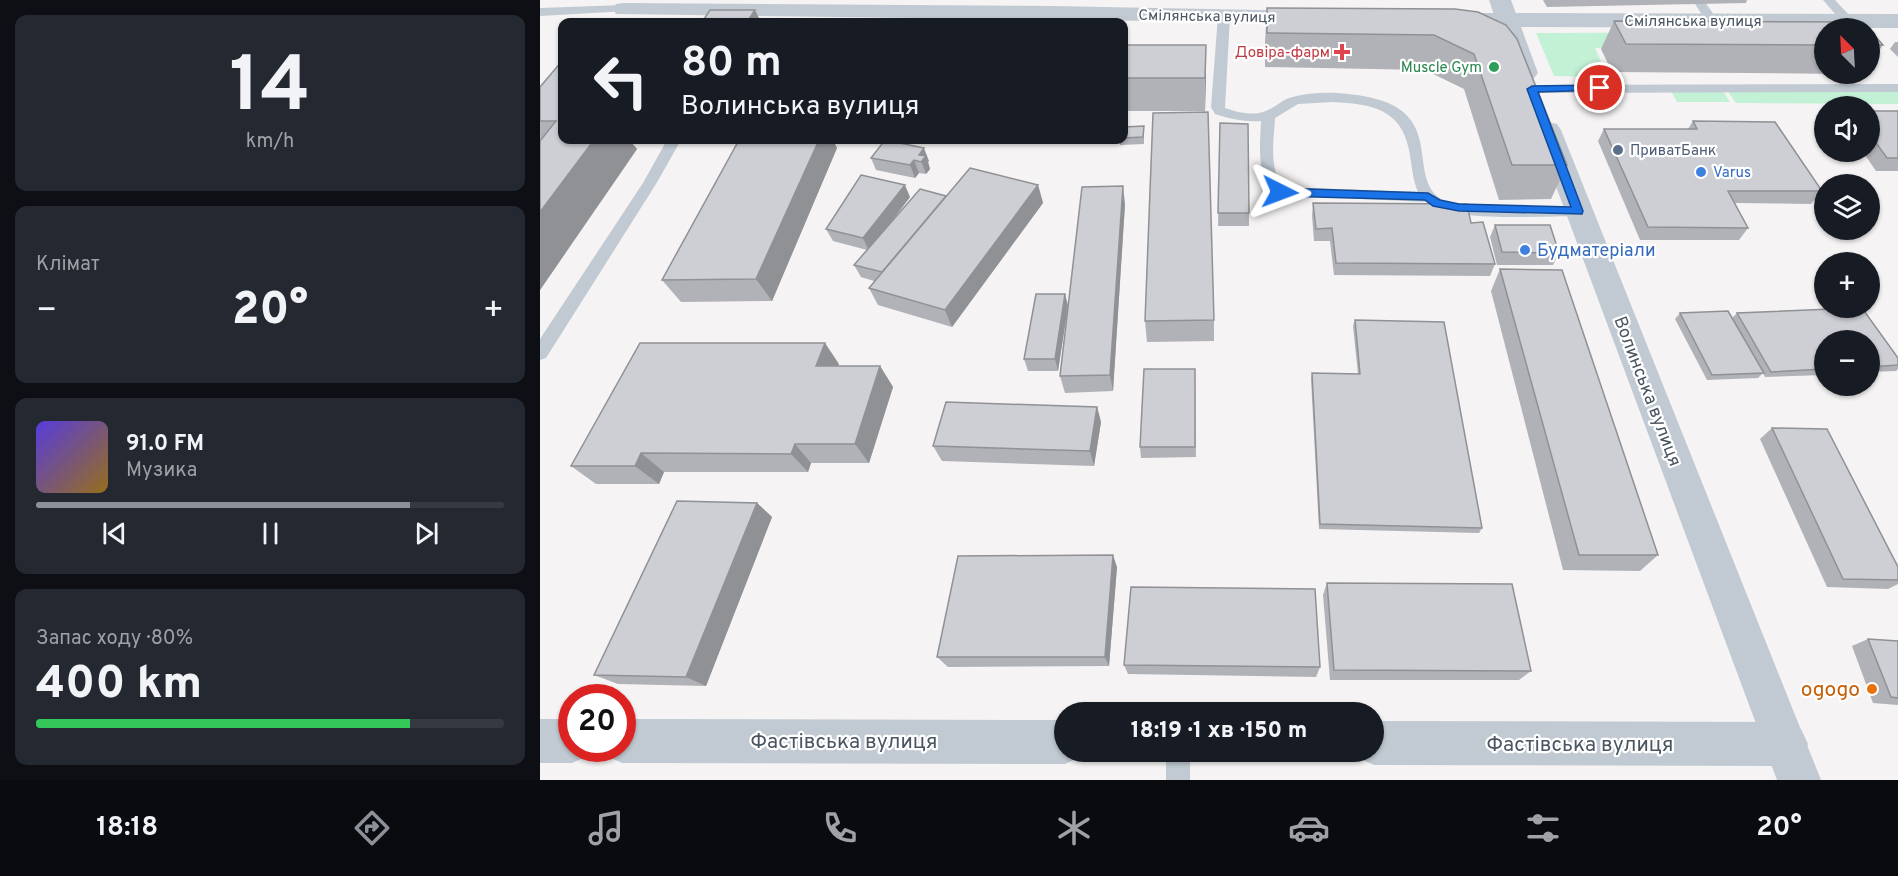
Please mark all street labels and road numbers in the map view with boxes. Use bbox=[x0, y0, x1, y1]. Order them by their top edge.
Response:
street label: Смілянська вулиця bbox=[1138, 7, 1276, 28]
street label: Смілянська вулиця bbox=[1624, 13, 1762, 32]
street label: Волинська вулиця bbox=[1607, 313, 1686, 470]
street label: Фастівська вулиця bbox=[751, 729, 937, 756]
street label: Фастівська вулиця bbox=[1487, 732, 1673, 759]

